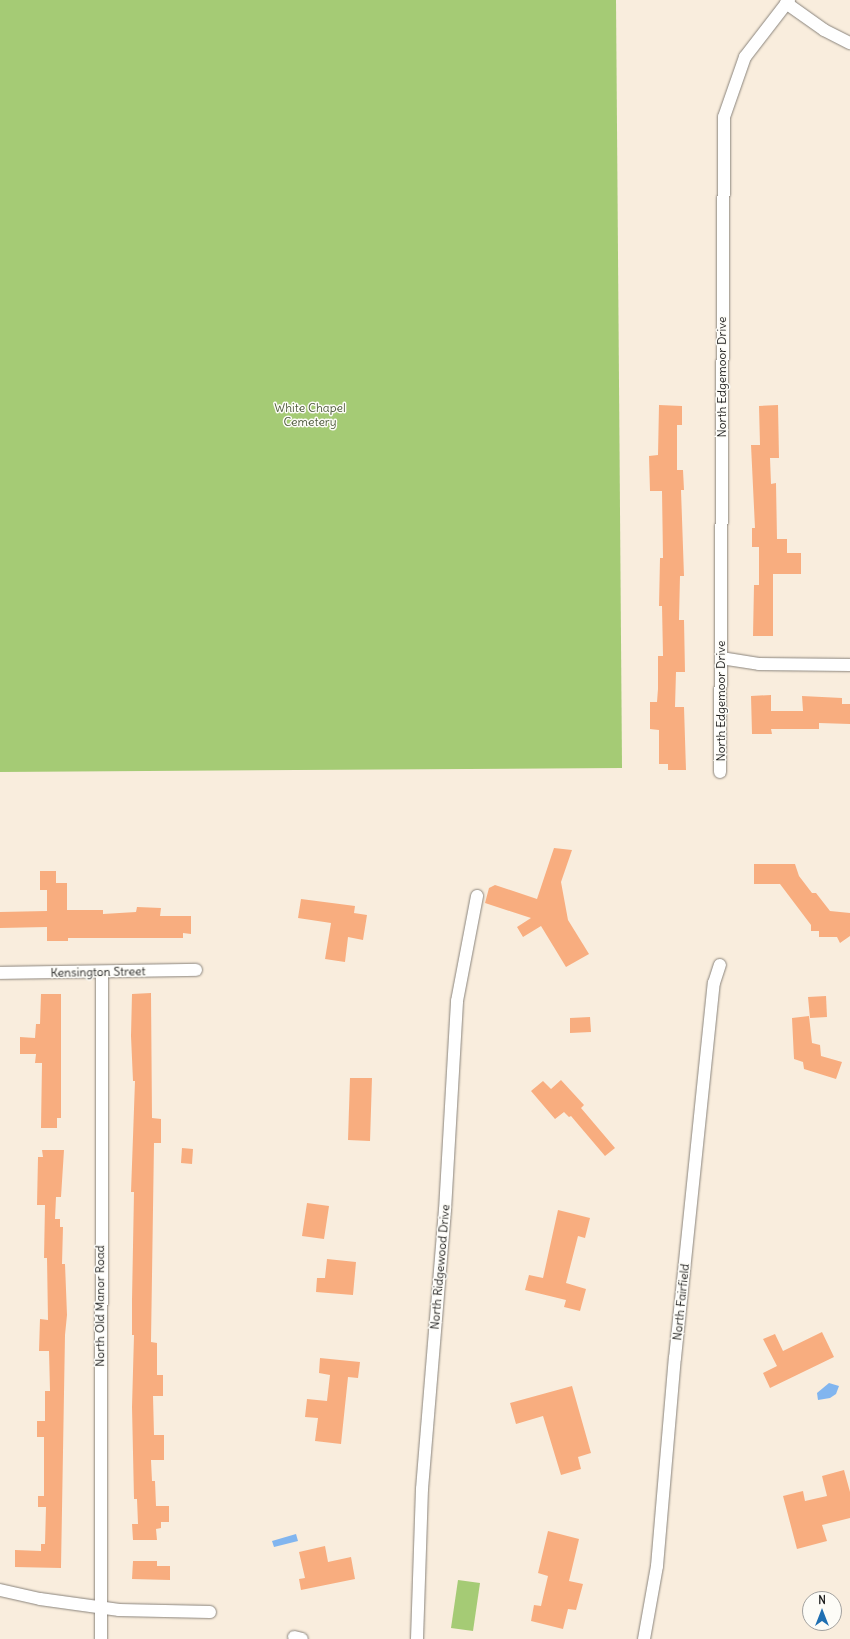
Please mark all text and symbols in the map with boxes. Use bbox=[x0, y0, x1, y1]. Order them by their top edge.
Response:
street label: North Edgemoor Drive bbox=[715, 317, 729, 437]
park label: White Chapel Cemetery bbox=[274, 401, 346, 429]
street label: North Edgemoor Drive bbox=[714, 641, 728, 761]
street label: Kensington Street bbox=[50, 964, 146, 980]
street label: North Ridgewood Drive bbox=[427, 1204, 453, 1330]
street label: North Old Manor Road bbox=[93, 1245, 107, 1367]
street label: North Fairfield bbox=[670, 1263, 692, 1341]
north arrow bbox=[802, 1591, 842, 1631]
text: N bbox=[818, 1593, 826, 1607]

